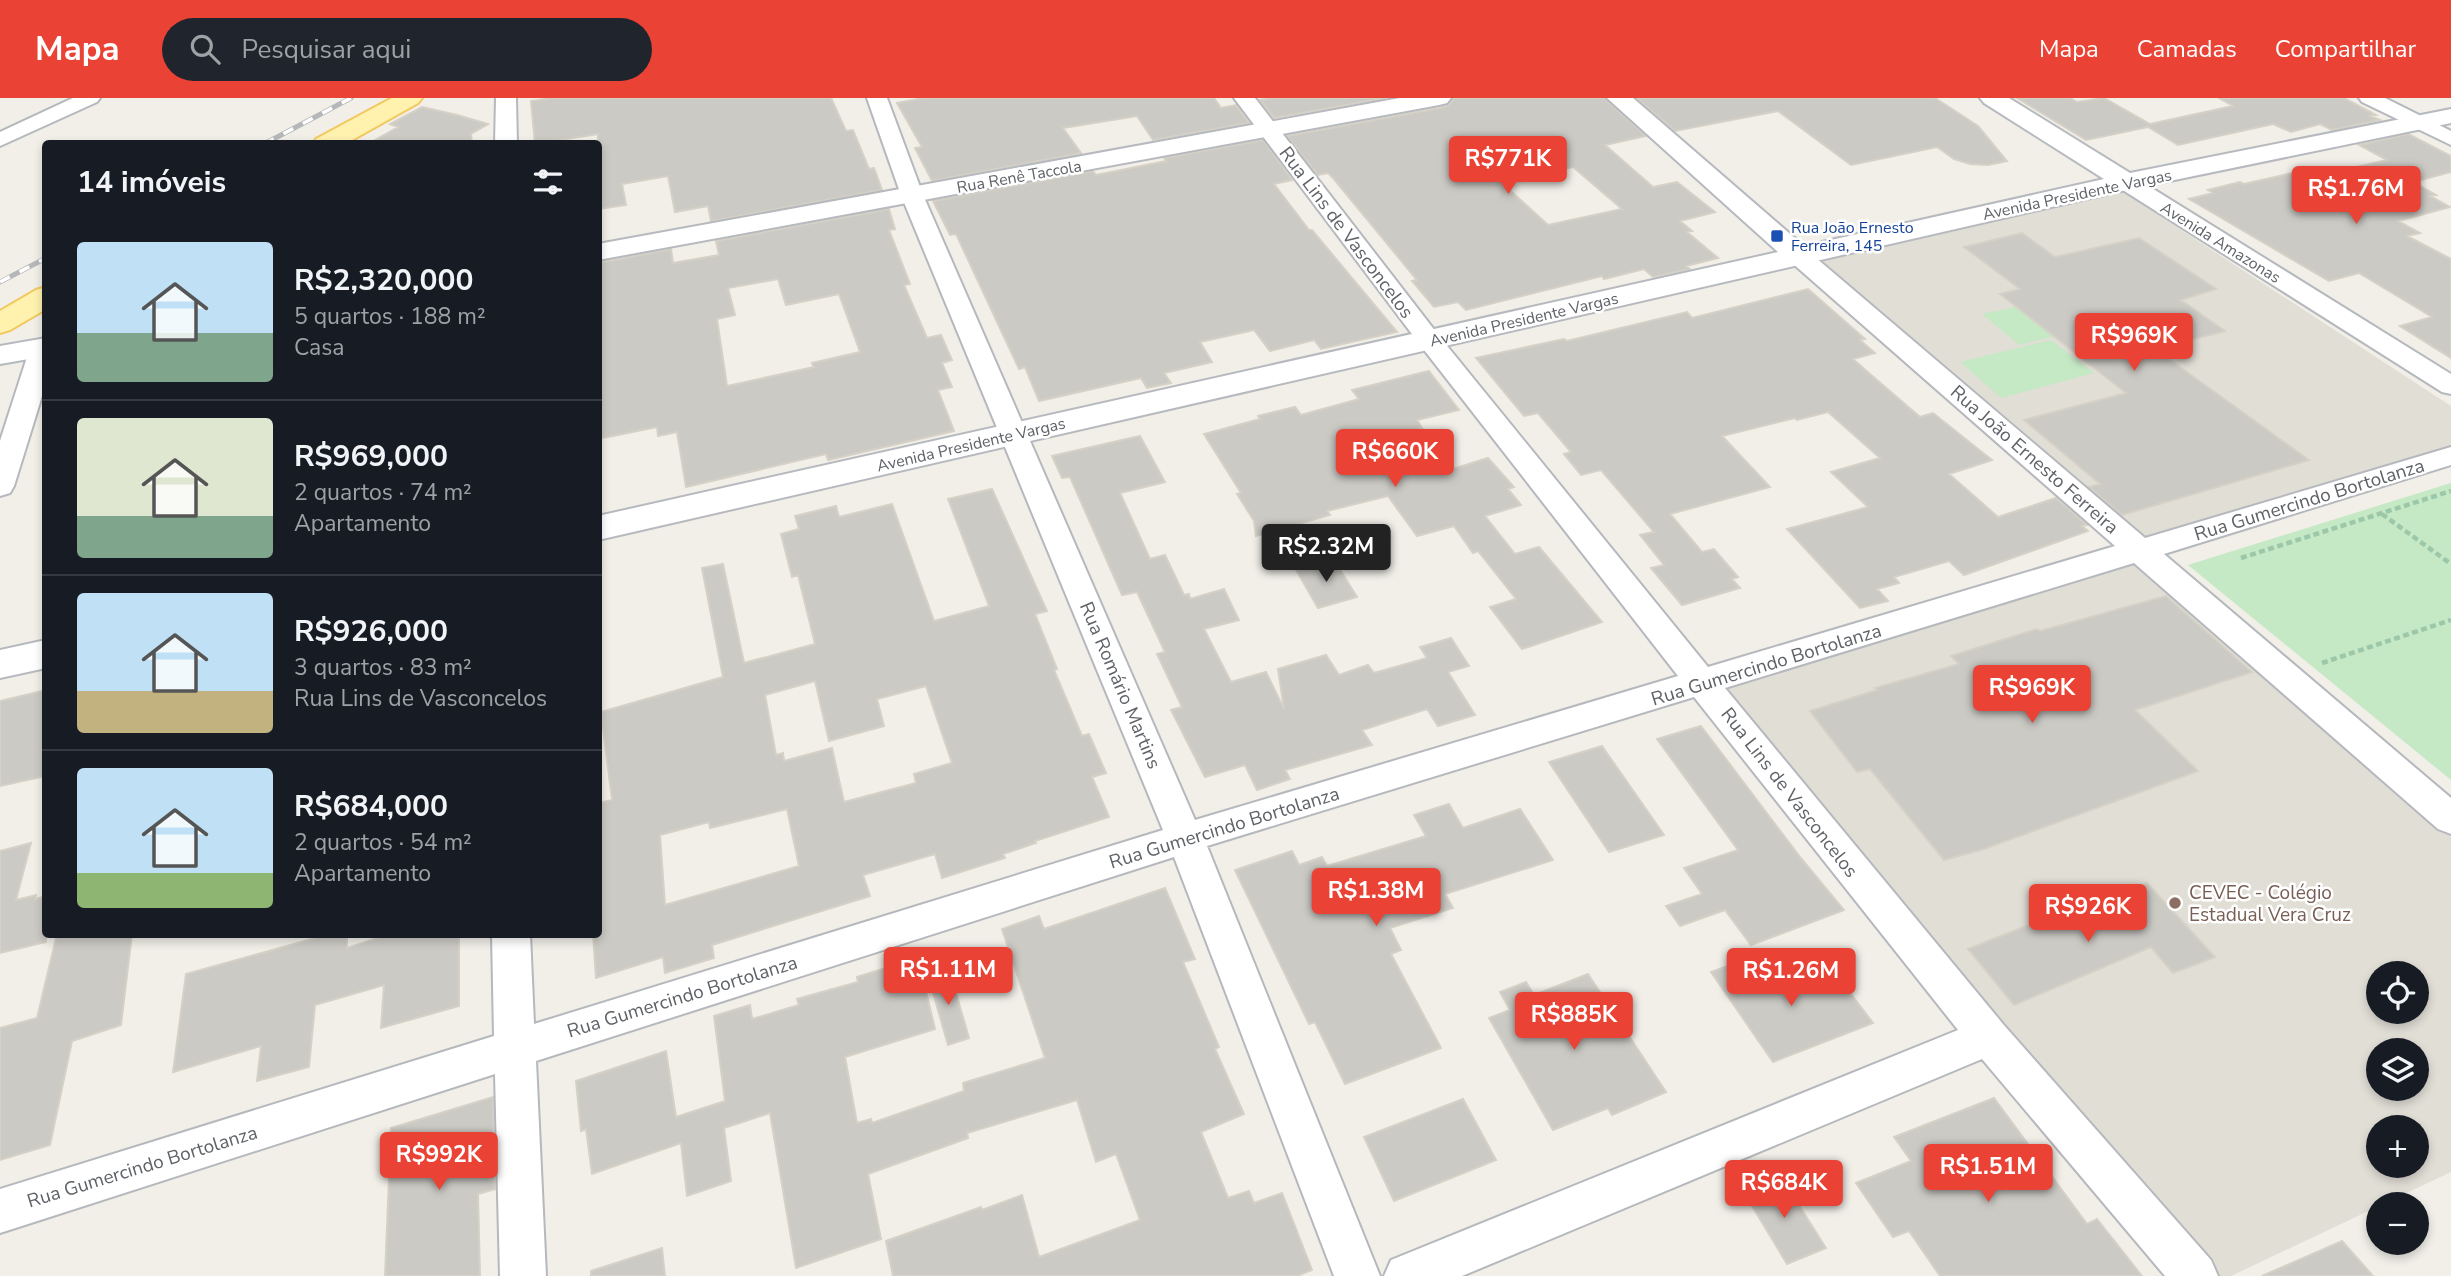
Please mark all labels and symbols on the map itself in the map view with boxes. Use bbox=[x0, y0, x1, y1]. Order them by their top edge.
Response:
pin: R$771K bbox=[1451, 136, 1565, 196]
street label: Rua Lins de Vasconcelos bbox=[1273, 141, 1419, 324]
street label: Rua Renê Taccola bbox=[955, 155, 1083, 199]
street label: Avenida Presidente Vargas bbox=[1981, 164, 2174, 226]
pin: R$1.76M bbox=[2291, 166, 2421, 226]
street label: Avenida Amazonas bbox=[2156, 197, 2285, 289]
place label: Rua João Ernesto Ferreira, 145 bbox=[1791, 217, 1914, 257]
marker: Rua João Ernesto Ferreira, 145 bbox=[1769, 228, 1785, 244]
street label: Avenida Presidente Vargas bbox=[1428, 288, 1621, 352]
pin: R$969K bbox=[2077, 314, 2191, 373]
street label: Rua João Ernesto Ferreira bbox=[1945, 379, 2124, 540]
street label: Avenida Presidente Vargas bbox=[875, 413, 1068, 477]
pin: R$660K bbox=[1338, 430, 1452, 489]
street label: Rua Gumercindo Bortolanza bbox=[2191, 453, 2428, 547]
pin: R$2.32M bbox=[1261, 524, 1391, 584]
street label: Rua Romário Martins bbox=[1073, 598, 1167, 773]
street label: Rua Gumercindo Bortolanza bbox=[1648, 618, 1885, 712]
pin: R$969K bbox=[1975, 666, 2089, 725]
street label: Rua Lins de Vasconcelos bbox=[1715, 702, 1864, 883]
street label: Rua Gumercindo Bortolanza bbox=[1106, 781, 1343, 875]
pin: R$1.38M bbox=[1311, 868, 1441, 928]
place label: CEVEC - Colégio Estadual Vera Cruz bbox=[2189, 880, 2351, 928]
pin: R$926K bbox=[2031, 884, 2145, 944]
marker: CEVEC - Colégio Estadual Vera Cruz bbox=[2167, 895, 2183, 911]
pin: R$1.11M bbox=[883, 948, 1013, 1007]
pin: R$1.26M bbox=[1726, 948, 1856, 1008]
street label: Rua Gumercindo Bortolanza bbox=[564, 950, 801, 1044]
pin: R$885K bbox=[1517, 992, 1631, 1052]
street label: Rua Gumercindo Bortolanza bbox=[24, 1120, 261, 1214]
pin: R$992K bbox=[382, 1132, 496, 1192]
pin: R$1.51M bbox=[1923, 1144, 2053, 1204]
pin: R$684K bbox=[1727, 1160, 1841, 1220]

